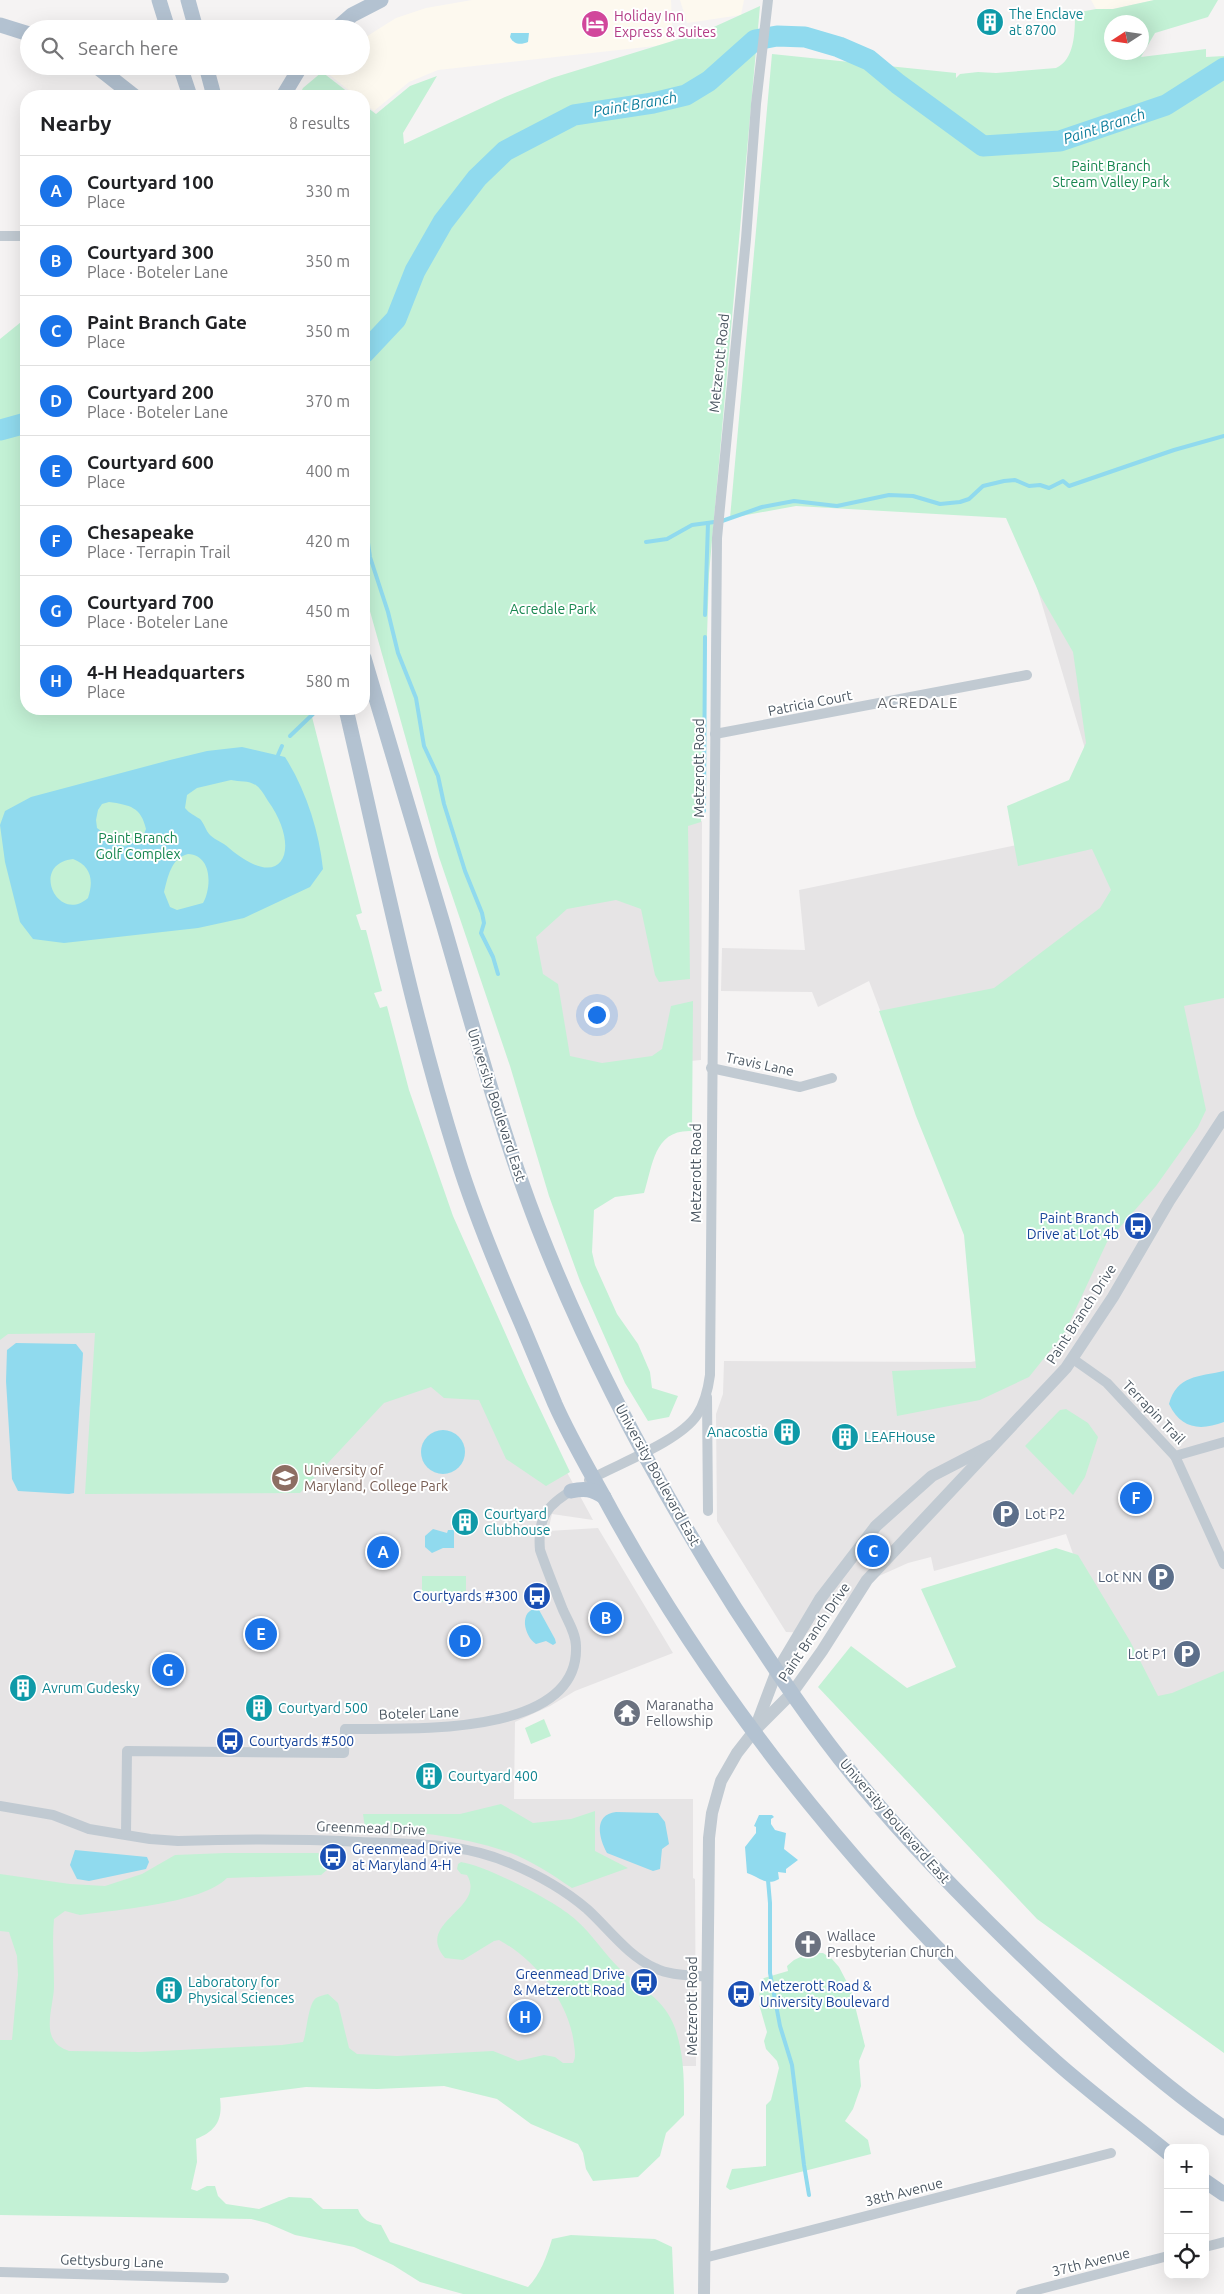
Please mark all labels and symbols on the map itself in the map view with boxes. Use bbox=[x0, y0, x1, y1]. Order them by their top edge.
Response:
place label: The Enclave at 8700 bbox=[1009, 6, 1083, 38]
building icon: The Enclave at 8700 bbox=[975, 7, 1005, 37]
place label: Holiday Inn Express & Suites bbox=[614, 8, 716, 40]
hotel icon: Holiday Inn Express & Suites bbox=[580, 9, 610, 39]
north arrow bbox=[1104, 15, 1149, 60]
water label: Paint Branch bbox=[592, 88, 678, 120]
water label: Paint Branch bbox=[1061, 105, 1147, 147]
park label: Paint Branch Stream Valley Park bbox=[1052, 158, 1170, 190]
street label: Metzerott Road bbox=[706, 313, 732, 413]
park label: Acredale Park bbox=[510, 601, 596, 617]
street label: Patricia Court bbox=[766, 687, 854, 719]
district label: ACREDALE bbox=[878, 694, 958, 711]
street label: Metzerott Road bbox=[691, 718, 707, 818]
park label: Paint Branch Golf Complex bbox=[95, 830, 181, 862]
your location bbox=[584, 1002, 610, 1028]
street label: University Boulevard East bbox=[465, 1027, 529, 1184]
street label: Travis Lane bbox=[724, 1049, 796, 1079]
street label: Metzerott Road bbox=[688, 1123, 704, 1223]
place label: Paint Branch Drive at Lot 4b bbox=[1027, 1210, 1119, 1242]
bus stop icon: Paint Branch Drive at Lot 4b bbox=[1123, 1211, 1153, 1241]
street label: Paint Branch Drive bbox=[1043, 1261, 1119, 1367]
street label: Terrapin Trail bbox=[1120, 1377, 1189, 1447]
street label: University Boulevard East bbox=[612, 1401, 704, 1549]
building icon: Anacostia bbox=[772, 1417, 802, 1447]
building icon: LEAFHouse bbox=[830, 1422, 860, 1452]
place label: Anacostia bbox=[707, 1424, 768, 1440]
place label: LEAFHouse bbox=[864, 1429, 935, 1445]
place label: University of Maryland, College Park bbox=[304, 1462, 448, 1494]
school or university icon: University of Maryland, College Park bbox=[270, 1463, 300, 1493]
pin: F bbox=[1120, 1479, 1152, 1517]
parking icon: Lot P2 bbox=[991, 1499, 1021, 1529]
place label: Courtyard Clubhouse bbox=[484, 1506, 550, 1538]
place label: Lot P2 bbox=[1025, 1506, 1065, 1522]
building icon: Courtyard Clubhouse bbox=[450, 1507, 480, 1537]
pin: C bbox=[857, 1532, 889, 1570]
pin: A bbox=[367, 1533, 399, 1571]
parking icon: Lot NN bbox=[1146, 1562, 1176, 1592]
place label: Lot NN bbox=[1098, 1569, 1142, 1585]
street label: Paint Branch Drive bbox=[775, 1580, 853, 1684]
bus stop icon: Courtyards #300 bbox=[522, 1581, 552, 1611]
place label: Courtyards #300 bbox=[413, 1588, 518, 1604]
pin: B bbox=[590, 1599, 622, 1637]
pin: E bbox=[245, 1615, 277, 1653]
pin: D bbox=[449, 1622, 481, 1660]
parking icon: Lot P1 bbox=[1172, 1639, 1202, 1669]
place label: Lot P1 bbox=[1128, 1646, 1168, 1662]
pin: G bbox=[152, 1651, 184, 1689]
building icon: Avrum Gudesky bbox=[8, 1673, 38, 1703]
place label: Avrum Gudesky bbox=[42, 1680, 140, 1696]
building icon: Courtyard 500 bbox=[244, 1693, 274, 1723]
place label: Maranatha Fellowship bbox=[646, 1697, 714, 1729]
temple icon: Maranatha Fellowship bbox=[612, 1698, 642, 1728]
place label: Courtyard 500 bbox=[278, 1700, 368, 1716]
street label: Boteler Lane bbox=[379, 1704, 459, 1722]
bus stop icon: Courtyards #500 bbox=[215, 1726, 245, 1756]
place label: Courtyards #500 bbox=[249, 1733, 354, 1749]
street label: University Boulevard East bbox=[837, 1756, 954, 1887]
building icon: Courtyard 400 bbox=[414, 1761, 444, 1791]
place label: Courtyard 400 bbox=[448, 1768, 538, 1784]
street label: Greenmead Drive bbox=[316, 1818, 426, 1838]
place label: Greenmead Drive at Maryland 4-H bbox=[352, 1841, 462, 1873]
bus stop icon: Greenmead Drive at Maryland 4-H bbox=[318, 1842, 348, 1872]
place label: Wallace Presbyterian Church bbox=[827, 1928, 954, 1960]
church icon: Wallace Presbyterian Church bbox=[793, 1929, 823, 1959]
street label: Metzerott Road bbox=[684, 1956, 700, 2056]
place label: Greenmead Drive & Metzerott Road bbox=[513, 1966, 625, 1998]
bus stop icon: Greenmead Drive & Metzerott Road bbox=[629, 1967, 659, 1997]
place label: Laboratory for Physical Sciences bbox=[188, 1974, 294, 2006]
building icon: Laboratory for Physical Sciences bbox=[154, 1975, 184, 2005]
place label: Metzerott Road & University Boulevard bbox=[760, 1978, 890, 2010]
bus stop icon: Metzerott Road & University Boulevard bbox=[726, 1979, 756, 2009]
pin: H bbox=[509, 1998, 541, 2036]
street label: 38th Avenue bbox=[863, 2175, 945, 2209]
street label: 37th Avenue bbox=[1050, 2245, 1132, 2279]
street label: Gettysburg Lane bbox=[60, 2251, 164, 2271]

